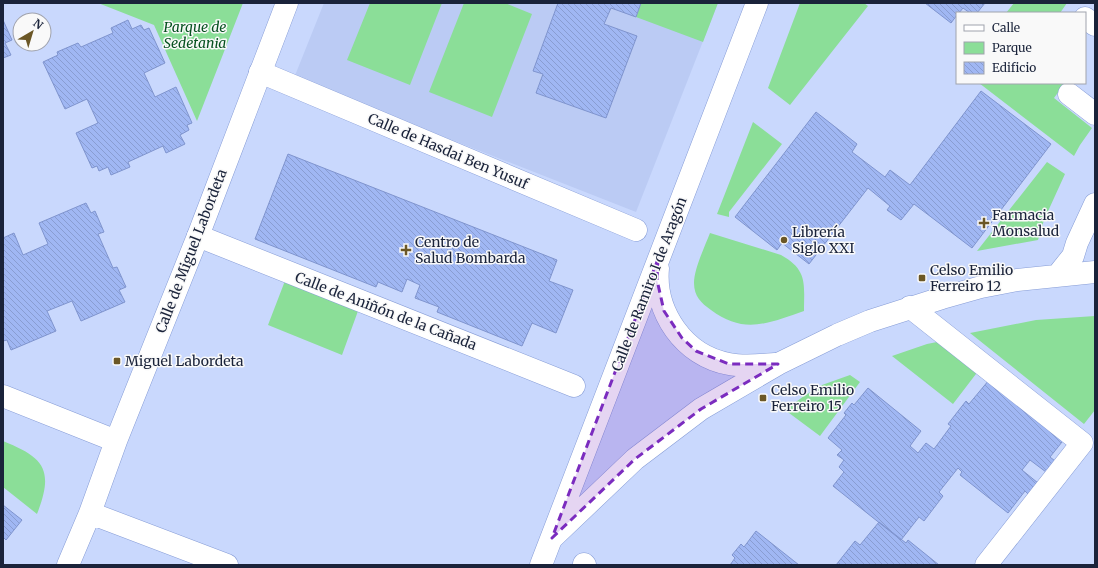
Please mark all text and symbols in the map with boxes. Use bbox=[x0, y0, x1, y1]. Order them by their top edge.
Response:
north arrow bbox=[12, 12, 52, 52]
legend bbox=[956, 12, 1086, 84]
text: N bbox=[30, 16, 46, 32]
park label: Parque de Sedetania bbox=[164, 18, 226, 52]
text: Calle bbox=[992, 20, 1020, 35]
text: Parque bbox=[992, 40, 1032, 55]
text: Edificio bbox=[992, 60, 1036, 75]
street label: Calle de Hasdai Ben Yusuf bbox=[365, 109, 531, 193]
street label: Calle de Miguel Labordeta bbox=[151, 166, 231, 335]
street label: Calle de Ramiro I de Aragón bbox=[607, 194, 691, 374]
place label: Farmacia Monsalud bbox=[992, 206, 1060, 240]
marker: Farmacia Monsalud bbox=[979, 218, 989, 228]
place label: Librería Siglo XXI bbox=[792, 223, 855, 257]
place label: Centro de Salud Bombarda bbox=[415, 233, 526, 267]
marker: Librería Siglo XXI bbox=[779, 235, 789, 245]
marker: Centro de Salud Bombarda bbox=[400, 244, 412, 256]
place label: Celso Emilio Ferreiro 12 bbox=[930, 261, 1013, 295]
street label: Calle de Aniñón de la Cañada bbox=[293, 268, 480, 354]
marker: Celso Emilio Ferreiro 12 bbox=[917, 273, 927, 283]
place label: Miguel Labordeta bbox=[125, 352, 244, 370]
marker: Miguel Labordeta bbox=[112, 356, 122, 366]
place label: Celso Emilio Ferreiro 15 bbox=[771, 381, 854, 415]
marker: Celso Emilio Ferreiro 15 bbox=[758, 393, 768, 403]

